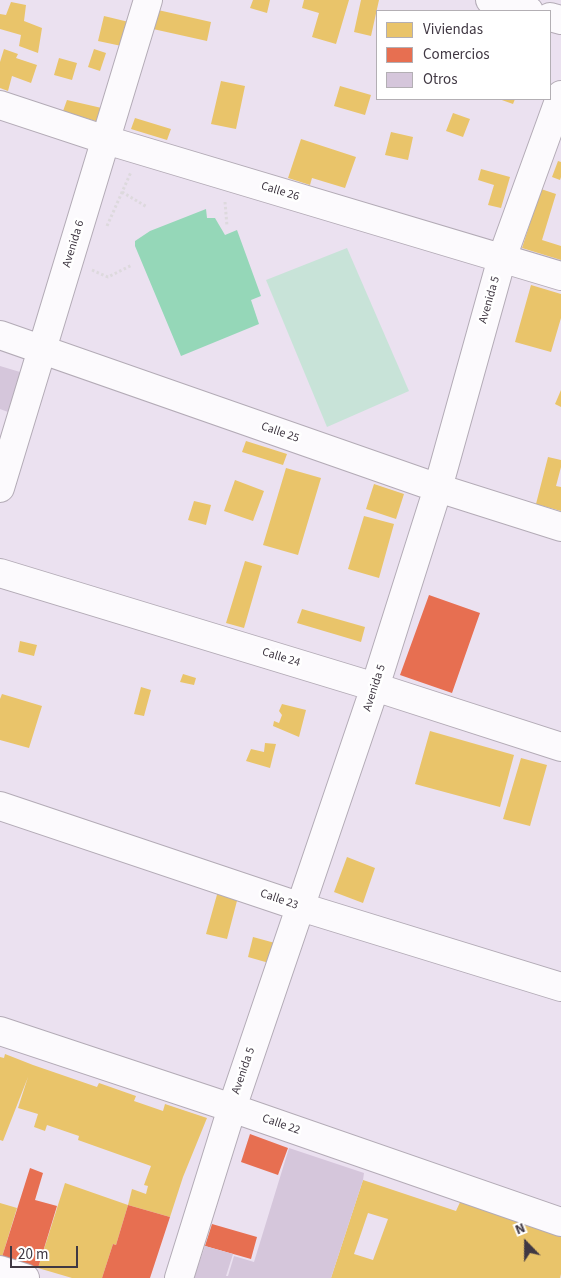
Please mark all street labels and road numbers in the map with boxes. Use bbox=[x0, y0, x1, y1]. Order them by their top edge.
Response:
street label: Calle 26 bbox=[259, 179, 301, 205]
street label: Avenida 6 bbox=[60, 219, 88, 269]
street label: Avenida 5 bbox=[476, 275, 504, 325]
street label: Calle 25 bbox=[259, 420, 301, 446]
street label: Calle 24 bbox=[260, 645, 302, 671]
street label: Avenida 5 bbox=[361, 663, 389, 713]
street label: Calle 23 bbox=[258, 887, 300, 913]
street label: Avenida 5 bbox=[229, 1046, 259, 1096]
street label: Calle 22 bbox=[260, 1112, 302, 1138]

